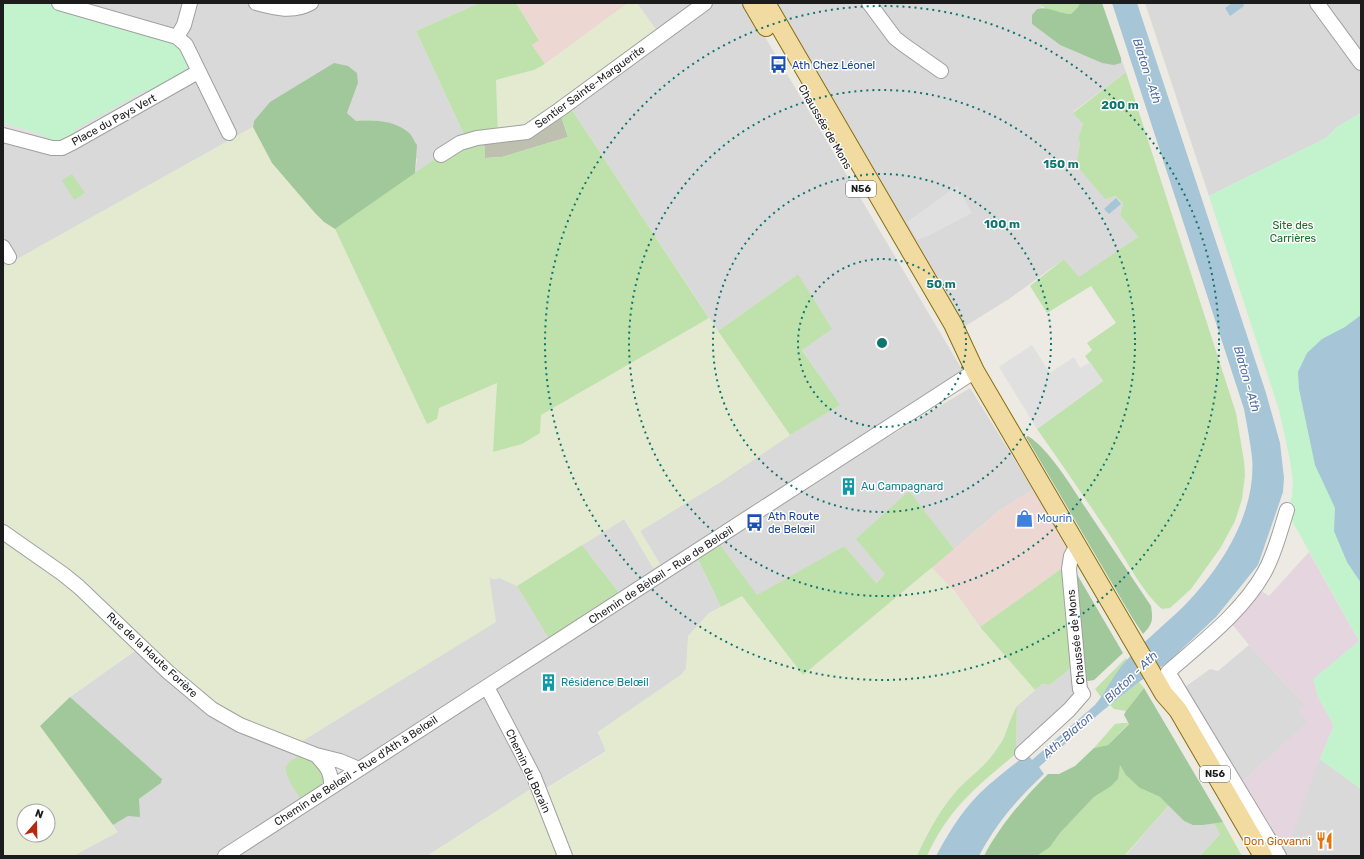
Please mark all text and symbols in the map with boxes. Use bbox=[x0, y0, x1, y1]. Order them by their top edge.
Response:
water label: Blaton - Ath bbox=[1130, 37, 1164, 105]
street label: Sentier Sainte-Marguerite bbox=[532, 43, 648, 131]
bus stop icon: Ath Chez Léonel bbox=[769, 55, 789, 75]
place label: Ath Chez Léonel bbox=[792, 59, 875, 72]
street label: Chaussée de Mons bbox=[795, 82, 855, 172]
street label: Place du Pays Vert bbox=[69, 91, 159, 149]
text: 200 m bbox=[1101, 98, 1139, 112]
text: 150 m bbox=[1043, 157, 1079, 171]
road number: N56 bbox=[846, 181, 876, 197]
text: 100 m bbox=[984, 217, 1020, 231]
park label: Site des Carrières bbox=[1270, 219, 1317, 245]
text: 50 m bbox=[926, 277, 956, 291]
centre of rings bbox=[875, 336, 889, 350]
water label: Blaton - Ath bbox=[1231, 344, 1263, 414]
building icon: Au Campagnard bbox=[838, 476, 858, 496]
place label: Au Campagnard bbox=[861, 480, 943, 493]
shop icon: Mourin bbox=[1014, 508, 1034, 528]
place label: Ath Route de Belœil bbox=[768, 510, 819, 536]
bus stop icon: Ath Route de Belœil bbox=[745, 512, 765, 532]
place label: Mourin bbox=[1037, 512, 1072, 525]
street label: Chemin de Belœil - Rue de Belœil bbox=[586, 523, 736, 627]
street label: Chaussée de Mons bbox=[1064, 588, 1087, 685]
street label: Rue de la Haute Forière bbox=[104, 610, 200, 700]
water label: Blaton - Ath bbox=[1102, 648, 1160, 706]
building icon: Résidence Belœil bbox=[538, 672, 558, 692]
place label: Résidence Belœil bbox=[561, 676, 649, 689]
water label: Ath-Blaton bbox=[1039, 709, 1096, 761]
street label: Chemin de Belœil - Rue d'Ath à Belœil bbox=[272, 713, 440, 829]
street label: Chemin du Borain bbox=[503, 727, 553, 815]
road number: N56 bbox=[1200, 766, 1230, 782]
north arrow bbox=[16, 803, 56, 843]
text: N bbox=[33, 807, 45, 822]
restaurant icon: Don Giovanni bbox=[1314, 831, 1334, 851]
place label: Don Giovanni bbox=[1244, 835, 1311, 848]

